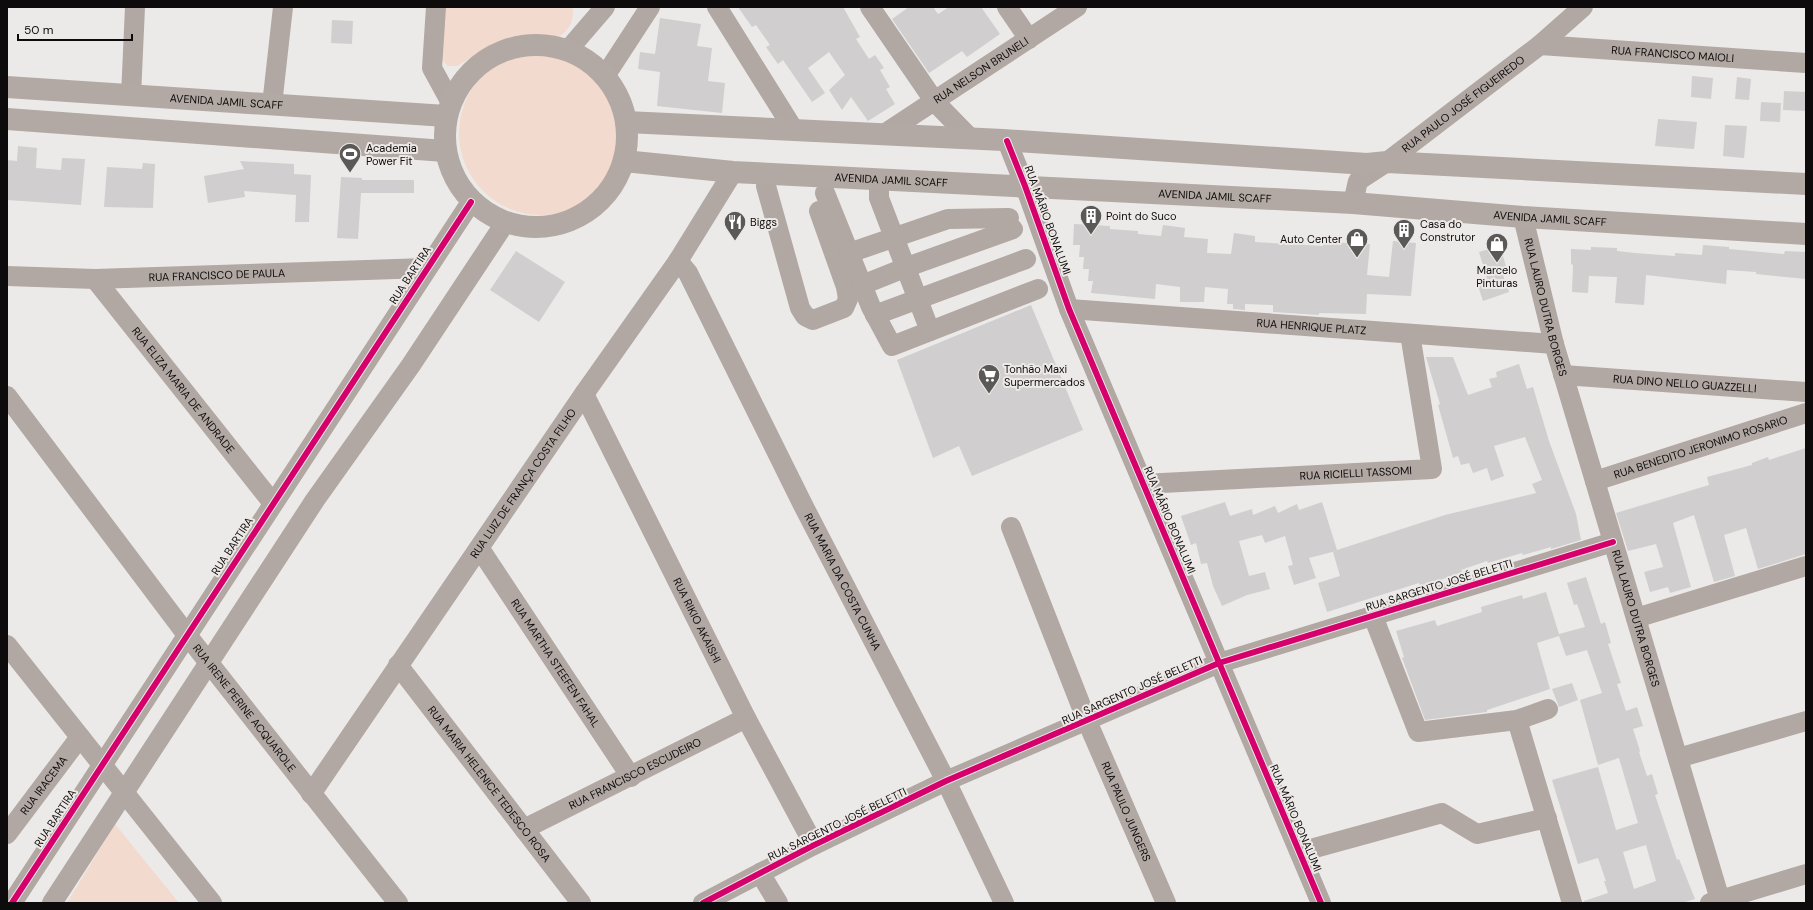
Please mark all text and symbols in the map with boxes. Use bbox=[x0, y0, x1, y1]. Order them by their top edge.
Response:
scale bar bbox=[18, 16, 132, 42]
text: 50 m bbox=[24, 22, 53, 38]
street label: RUA NELSON BRUNELI bbox=[931, 34, 1031, 107]
street label: RUA FRANCISCO MAIOLI bbox=[1611, 43, 1735, 65]
street label: RUA PAULO JOSÉ FIGUEIREDO bbox=[1399, 52, 1527, 155]
street label: AVENIDA JAMIL SCAFF bbox=[169, 91, 284, 112]
sports icon: Academia Power Fit bbox=[337, 141, 363, 174]
place label: Academia Power Fit bbox=[366, 141, 417, 168]
street label: RUA MÁRIO BONALUMI bbox=[1022, 163, 1074, 277]
street label: AVENIDA JAMIL SCAFF bbox=[834, 170, 948, 190]
street label: AVENIDA JAMIL SCAFF bbox=[1158, 186, 1272, 206]
building icon: Point do Suco bbox=[1078, 203, 1104, 236]
street label: AVENIDA JAMIL SCAFF bbox=[1493, 208, 1607, 229]
restaurant icon: Biggs bbox=[722, 209, 748, 242]
place label: Point do Suco bbox=[1106, 209, 1177, 223]
place label: Biggs bbox=[750, 215, 777, 229]
building icon: Casa do Construtor bbox=[1391, 217, 1417, 250]
place label: Casa do Construtor bbox=[1420, 217, 1475, 244]
shop icon: Auto Center bbox=[1344, 226, 1370, 259]
shop icon: Marcelo Pinturas bbox=[1484, 231, 1510, 264]
place label: Auto Center bbox=[1280, 232, 1342, 246]
street label: RUA LAURO DUTRA BORGES bbox=[1521, 237, 1570, 378]
street label: RUA BARTIRA bbox=[386, 243, 434, 307]
place label: Marcelo Pinturas bbox=[1476, 263, 1518, 290]
street label: RUA FRANCISCO DE PAULA bbox=[148, 266, 285, 284]
street label: RUA HENRIQUE PLATZ bbox=[1256, 316, 1367, 337]
street label: RUA ELIZA MARIA DE ANDRADE bbox=[129, 324, 238, 456]
supermarket icon: Tonhão Maxi Supermercados bbox=[976, 362, 1002, 395]
place label: Tonhão Maxi Supermercados bbox=[1004, 362, 1085, 389]
street label: RUA DINO NELLO GUAZZELLI bbox=[1612, 372, 1757, 396]
street label: RUA LUIZ DE FRANÇA COSTA FILHO bbox=[467, 406, 579, 561]
street label: RUA BENEDITO JERONIMO ROSARIO bbox=[1612, 412, 1789, 482]
street label: RUA RICIELLI TASSOMI bbox=[1299, 463, 1412, 483]
street label: RUA MÁRIO BONALUMI bbox=[1141, 464, 1199, 576]
street label: RUA MARIA DA COSTA CUNHA bbox=[801, 511, 884, 653]
street label: RUA BARTIRA bbox=[208, 514, 256, 578]
street label: RUA LAURO DUTRA BORGES bbox=[1609, 548, 1663, 688]
street label: RUA SARGENTO JOSÉ BELETTI bbox=[1364, 556, 1514, 614]
street label: RUA RIKIO AKAISHI bbox=[670, 575, 724, 665]
street label: RUA MARTHA STEEFEN FAHAL bbox=[508, 596, 603, 730]
street label: RUA IRENE PERINE ACQUAROLE bbox=[190, 641, 299, 775]
street label: RUA SARGENTO JOSÉ BELETTI bbox=[1059, 653, 1205, 727]
street label: RUA MARIA HELENICE TEDESCO ROSA bbox=[425, 703, 554, 865]
street label: RUA FRANCISCO ESCUDEIRO bbox=[566, 735, 704, 813]
street label: RUA IRACEMA bbox=[17, 753, 70, 818]
street label: RUA PAULO JUNGERS bbox=[1098, 759, 1154, 864]
street label: RUA MÁRIO BONALUMI bbox=[1267, 762, 1325, 874]
street label: RUA SARGENTO JOSÉ BELETTI bbox=[765, 784, 909, 864]
street label: RUA BARTIRA bbox=[31, 786, 79, 850]

